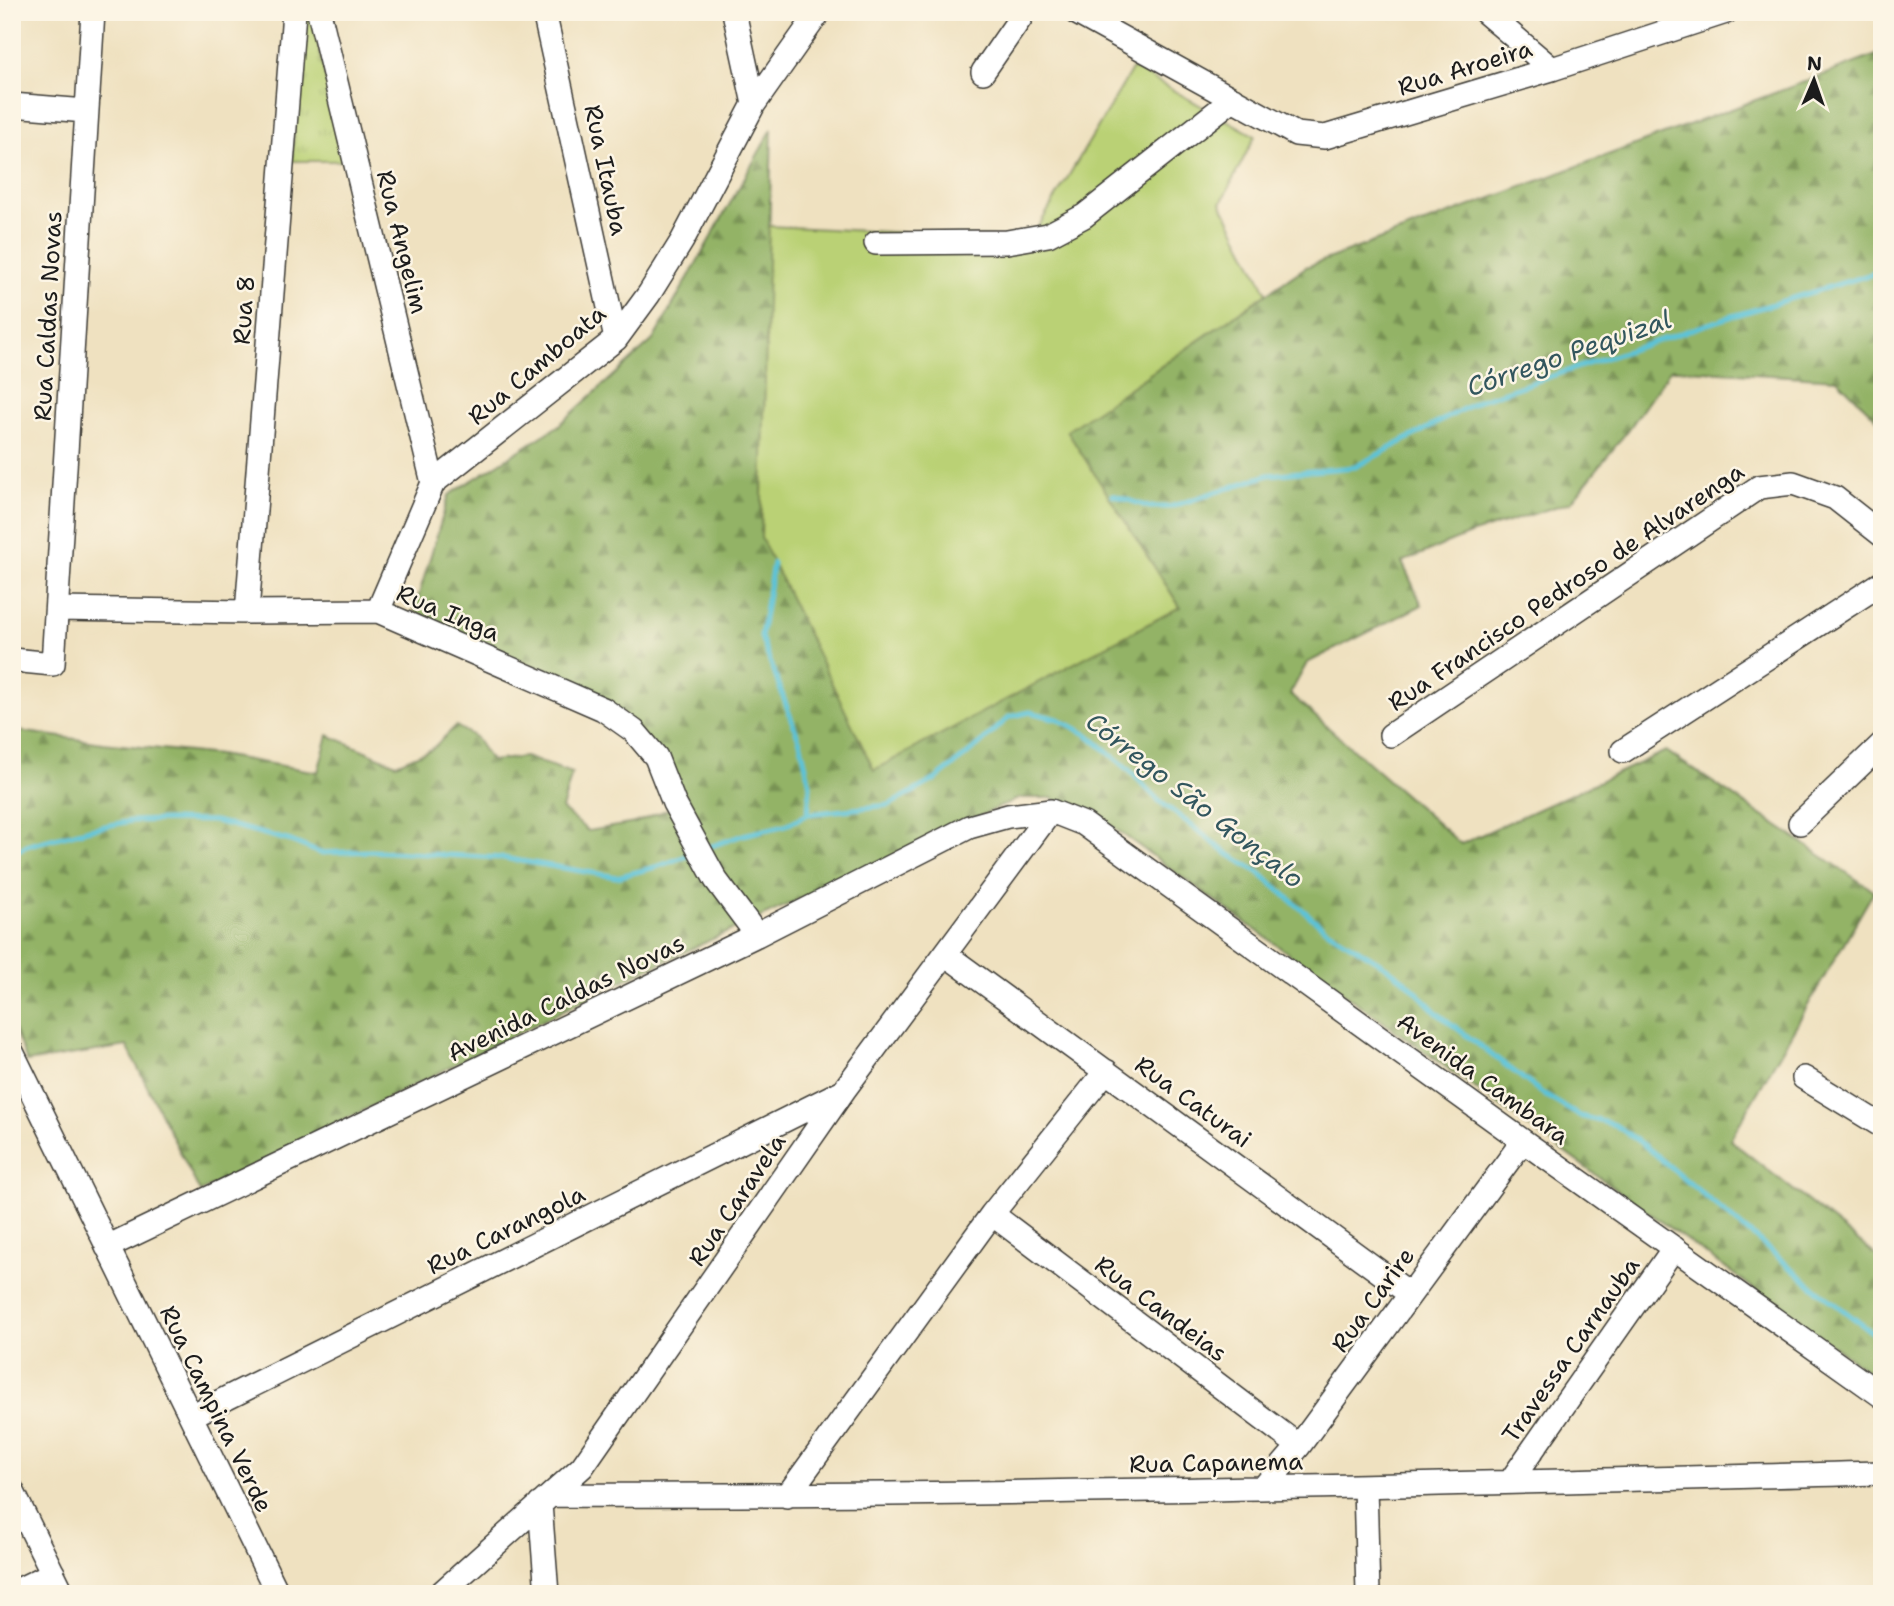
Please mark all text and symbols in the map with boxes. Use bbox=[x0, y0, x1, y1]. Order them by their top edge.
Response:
street label: Rua Aroeira bbox=[1394, 32, 1536, 104]
north arrow bbox=[1778, 46, 1848, 116]
text: N bbox=[1807, 51, 1823, 76]
street label: Rua Itauba bbox=[577, 102, 635, 238]
street label: Rua Angelim bbox=[369, 167, 435, 317]
street label: Rua Caldas Novas bbox=[27, 210, 69, 422]
street label: Rua 8 bbox=[226, 274, 262, 346]
street label: Rua Camboata bbox=[461, 298, 613, 432]
water label: Córrego Pequizal bbox=[1462, 301, 1676, 404]
street label: Rua Francisco Pedroso de Alvarenga bbox=[1382, 455, 1750, 719]
street label: Rua Inga bbox=[391, 577, 505, 649]
water label: Córrego São Gonçalo bbox=[1079, 703, 1312, 896]
street label: Avenida Caldas Novas bbox=[442, 927, 690, 1069]
street label: Avenida Cambara bbox=[1390, 1006, 1576, 1152]
street label: Rua Caturai bbox=[1128, 1049, 1258, 1155]
street label: Rua Caravela bbox=[681, 1127, 793, 1273]
street label: Rua Carangola bbox=[422, 1178, 590, 1282]
street label: Rua Carire bbox=[1324, 1241, 1422, 1359]
street label: Rua Candeias bbox=[1088, 1249, 1234, 1369]
street label: Travessa Carnauba bbox=[1495, 1251, 1647, 1449]
street label: Rua Campina Verde bbox=[152, 1300, 280, 1518]
street label: Rua Capanema bbox=[1129, 1445, 1303, 1481]

